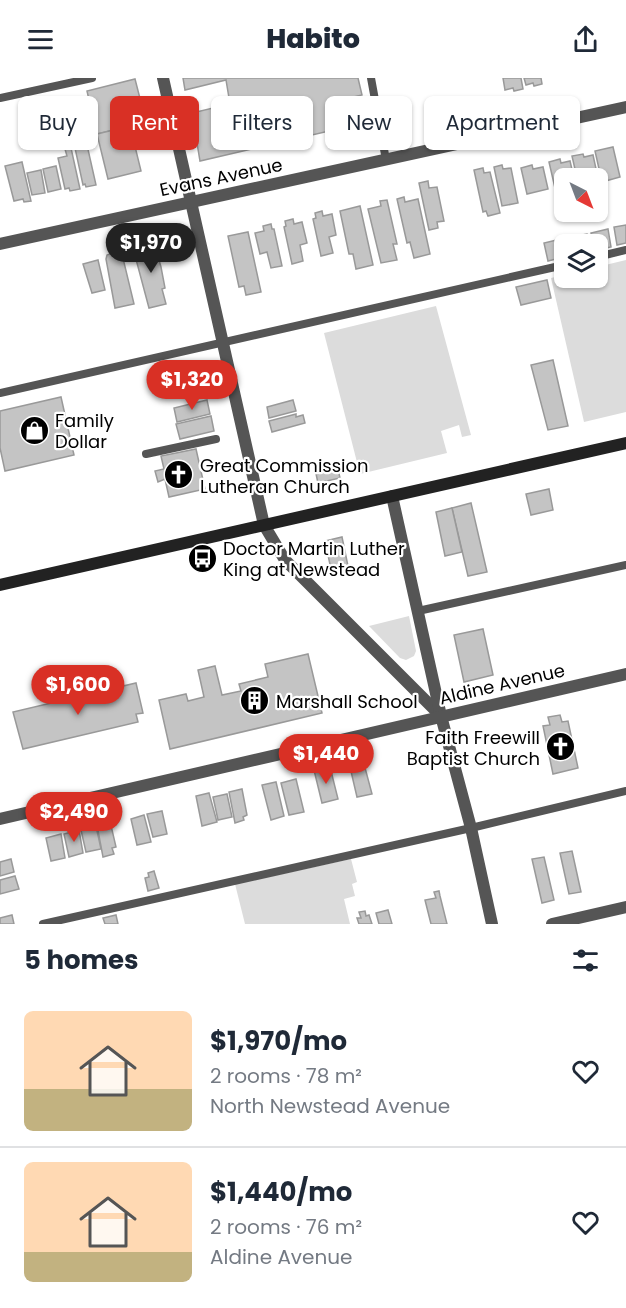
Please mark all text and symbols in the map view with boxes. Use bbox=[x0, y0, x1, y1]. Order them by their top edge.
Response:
text: Habito bbox=[266, 20, 360, 57]
icon: menu bbox=[24, 23, 57, 56]
icon: share bbox=[569, 23, 602, 56]
chip: Buy bbox=[18, 96, 98, 150]
chip: Rent bbox=[110, 96, 199, 150]
chip: Filters bbox=[211, 96, 313, 150]
chip: New bbox=[325, 96, 412, 150]
chip: Apartment bbox=[424, 96, 580, 150]
street label: Evans Avenue bbox=[157, 152, 285, 202]
north arrow bbox=[554, 168, 608, 222]
map controls bbox=[554, 168, 608, 288]
pin: $1,970 bbox=[102, 223, 200, 274]
text: $1,970 bbox=[120, 228, 182, 256]
button: layers bbox=[554, 234, 608, 288]
pin: $1,320 bbox=[143, 360, 241, 411]
text: $1,320 bbox=[161, 365, 223, 393]
place label: Family Dollar bbox=[55, 408, 114, 454]
shop icon: Family Dollar bbox=[18, 414, 50, 446]
place label: Great Commission Lutheran Church bbox=[200, 453, 369, 499]
church icon: Great Commission Lutheran Church bbox=[163, 459, 195, 491]
place label: Doctor Martin Luther King at Newstead bbox=[223, 536, 405, 582]
bus stop icon: Doctor Martin Luther King at Newstead bbox=[186, 542, 218, 574]
street label: Aldine Avenue bbox=[437, 657, 567, 711]
pin: $1,600 bbox=[29, 665, 127, 716]
text: $1,600 bbox=[45, 670, 111, 698]
building icon: Marshall School bbox=[239, 685, 271, 717]
place label: Marshall School bbox=[276, 689, 418, 714]
place label: Faith Freewill Baptist Church bbox=[407, 725, 540, 771]
church icon: Faith Freewill Baptist Church bbox=[545, 731, 577, 763]
pin: $1,440 bbox=[277, 734, 375, 785]
text: $1,440 bbox=[293, 739, 359, 767]
pin: $2,490 bbox=[25, 792, 123, 843]
text: $2,490 bbox=[39, 797, 109, 825]
text: 5 homes bbox=[24, 942, 139, 978]
icon: filters bbox=[569, 944, 602, 977]
text: $1,970/mo bbox=[210, 1023, 347, 1059]
icon: home bbox=[72, 1035, 144, 1107]
icon: heart bbox=[569, 1055, 602, 1088]
text: 2 rooms · 78 m² bbox=[210, 1062, 362, 1090]
text: North Newstead Avenue bbox=[210, 1092, 450, 1120]
text: $1,440/mo bbox=[210, 1174, 352, 1210]
icon: home bbox=[72, 1186, 144, 1258]
icon: heart bbox=[569, 1206, 602, 1239]
text: 2 rooms · 76 m² bbox=[210, 1213, 362, 1241]
text: Aldine Avenue bbox=[210, 1243, 352, 1271]

